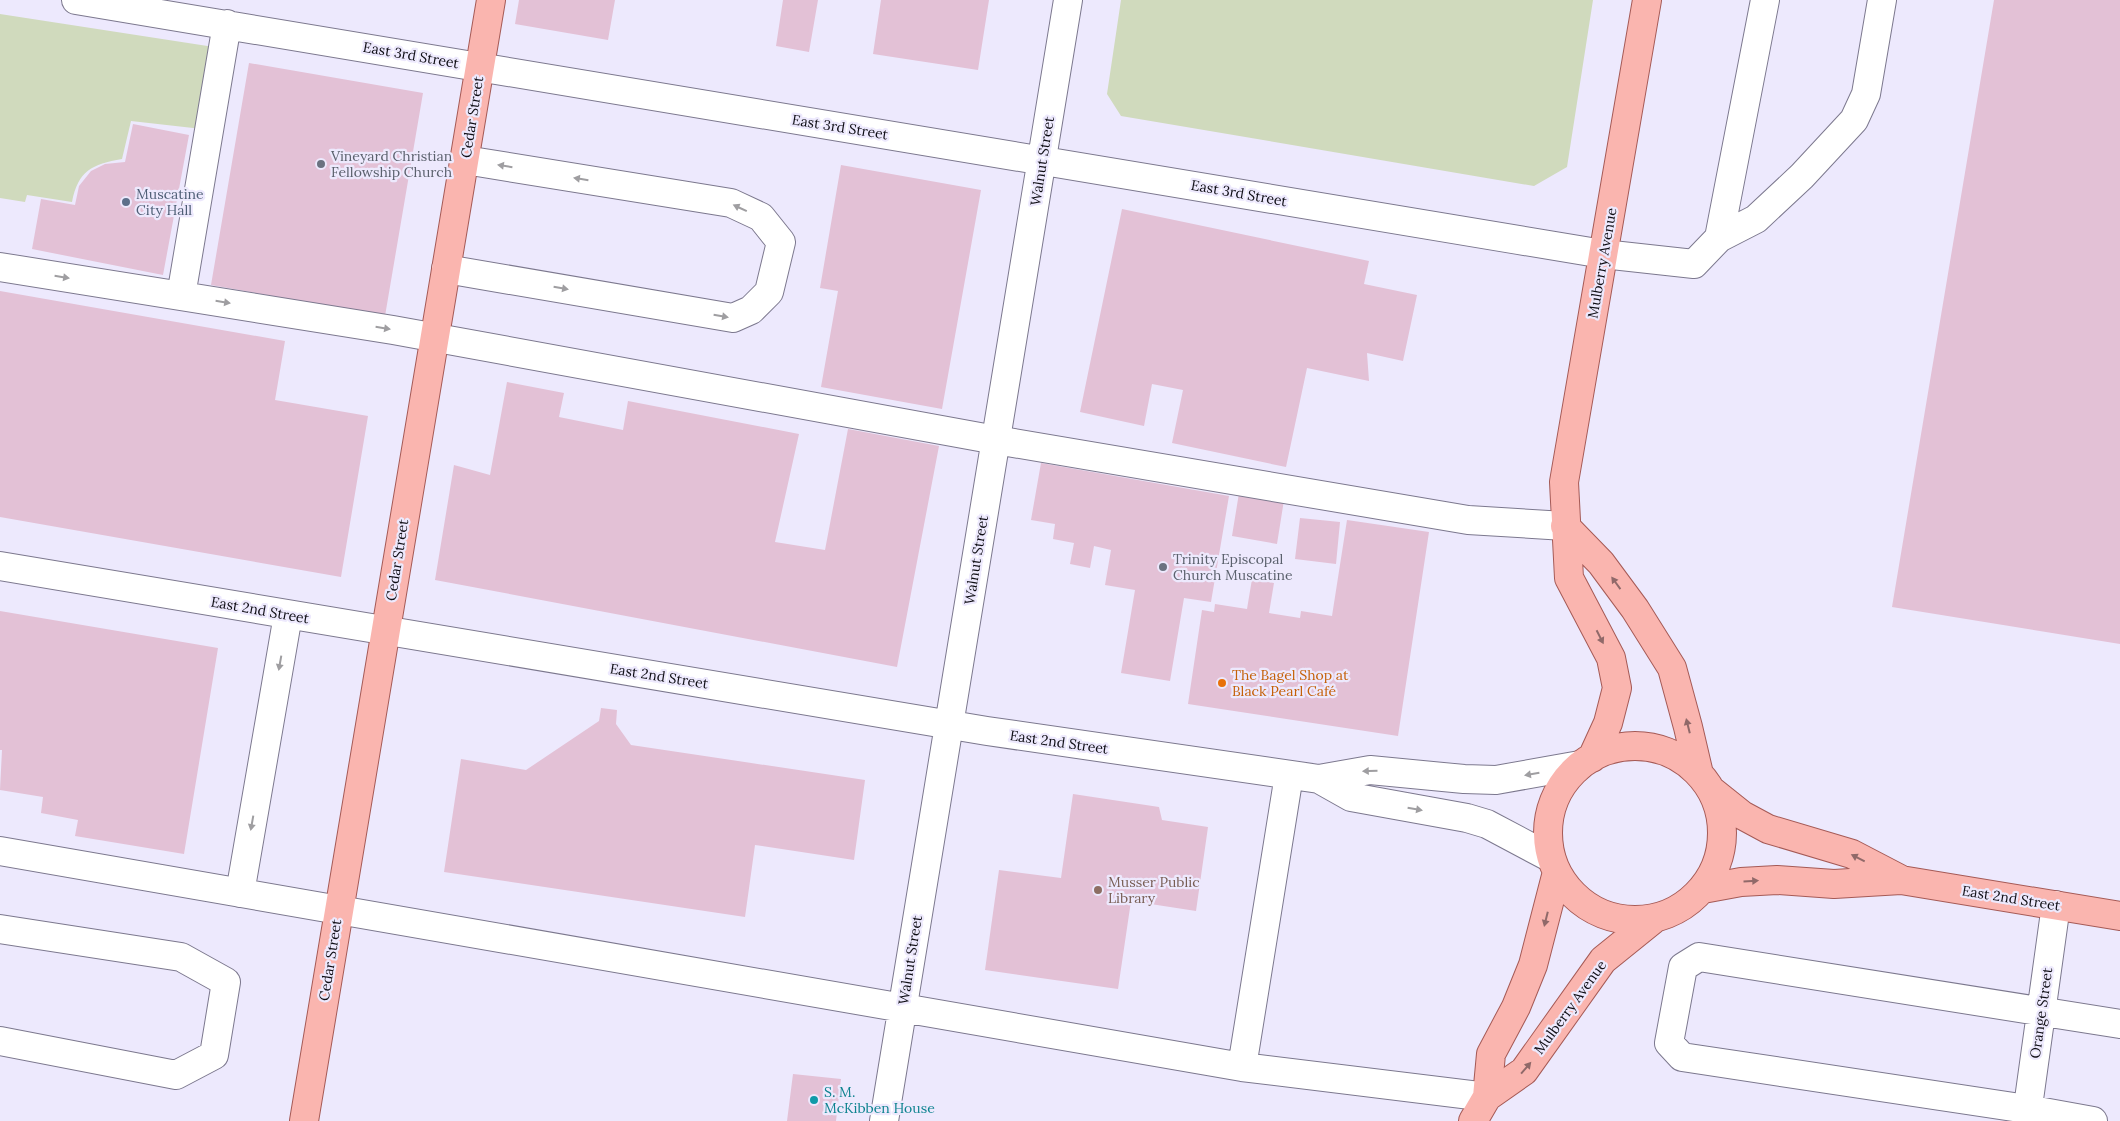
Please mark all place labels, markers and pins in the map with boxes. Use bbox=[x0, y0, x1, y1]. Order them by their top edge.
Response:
place label: Vineyard Christian Fellowship Church bbox=[330, 147, 453, 181]
marker: Vineyard Christian Fellowship Church bbox=[315, 158, 327, 170]
place label: Muscatine City Hall bbox=[136, 185, 204, 219]
marker: Muscatine City Hall bbox=[120, 196, 132, 208]
place label: Trinity Episcopal Church Muscatine bbox=[1173, 550, 1293, 584]
marker: Trinity Episcopal Church Muscatine bbox=[1157, 561, 1169, 573]
place label: The Bagel Shop at Black Pearl Café bbox=[1232, 666, 1349, 700]
marker: The Bagel Shop at Black Pearl Café bbox=[1216, 677, 1228, 689]
place label: Musser Public Library bbox=[1108, 873, 1200, 907]
marker: Musser Public Library bbox=[1092, 884, 1104, 896]
place label: S. M. McKibben House bbox=[824, 1083, 935, 1117]
marker: S. M. McKibben House bbox=[808, 1094, 820, 1106]

